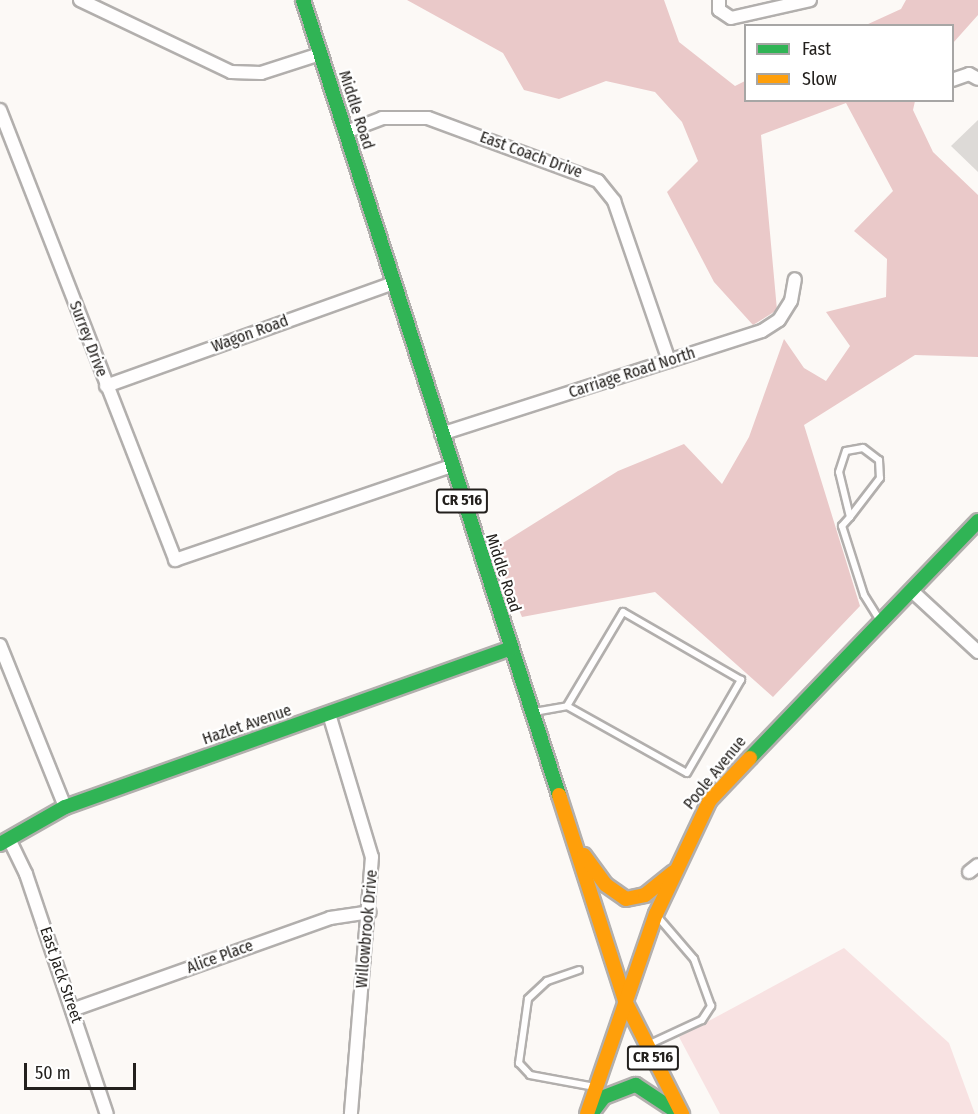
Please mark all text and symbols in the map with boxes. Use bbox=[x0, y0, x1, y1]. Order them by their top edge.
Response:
legend bbox=[744, 24, 954, 102]
text: Fast bbox=[802, 38, 831, 60]
street label: Middle Road bbox=[334, 68, 378, 152]
text: Slow bbox=[802, 68, 837, 90]
street label: East Coach Drive bbox=[477, 128, 585, 182]
street label: Surrey Drive bbox=[65, 298, 111, 380]
street label: Wagon Road bbox=[209, 311, 291, 357]
street label: Carriage Road North bbox=[566, 343, 698, 403]
road number: CR 516 bbox=[435, 489, 489, 513]
street label: Middle Road bbox=[481, 531, 525, 615]
street label: Hazlet Avenue bbox=[200, 701, 294, 749]
street label: Poole Avenue bbox=[680, 733, 750, 813]
street label: Willowbrook Drive bbox=[352, 869, 382, 989]
street label: East Jack Street bbox=[36, 924, 86, 1026]
street label: Alice Place bbox=[184, 936, 256, 978]
road number: CR 516 bbox=[626, 1046, 680, 1070]
scale bar bbox=[27, 1051, 140, 1089]
text: 50 m bbox=[35, 1062, 71, 1084]

